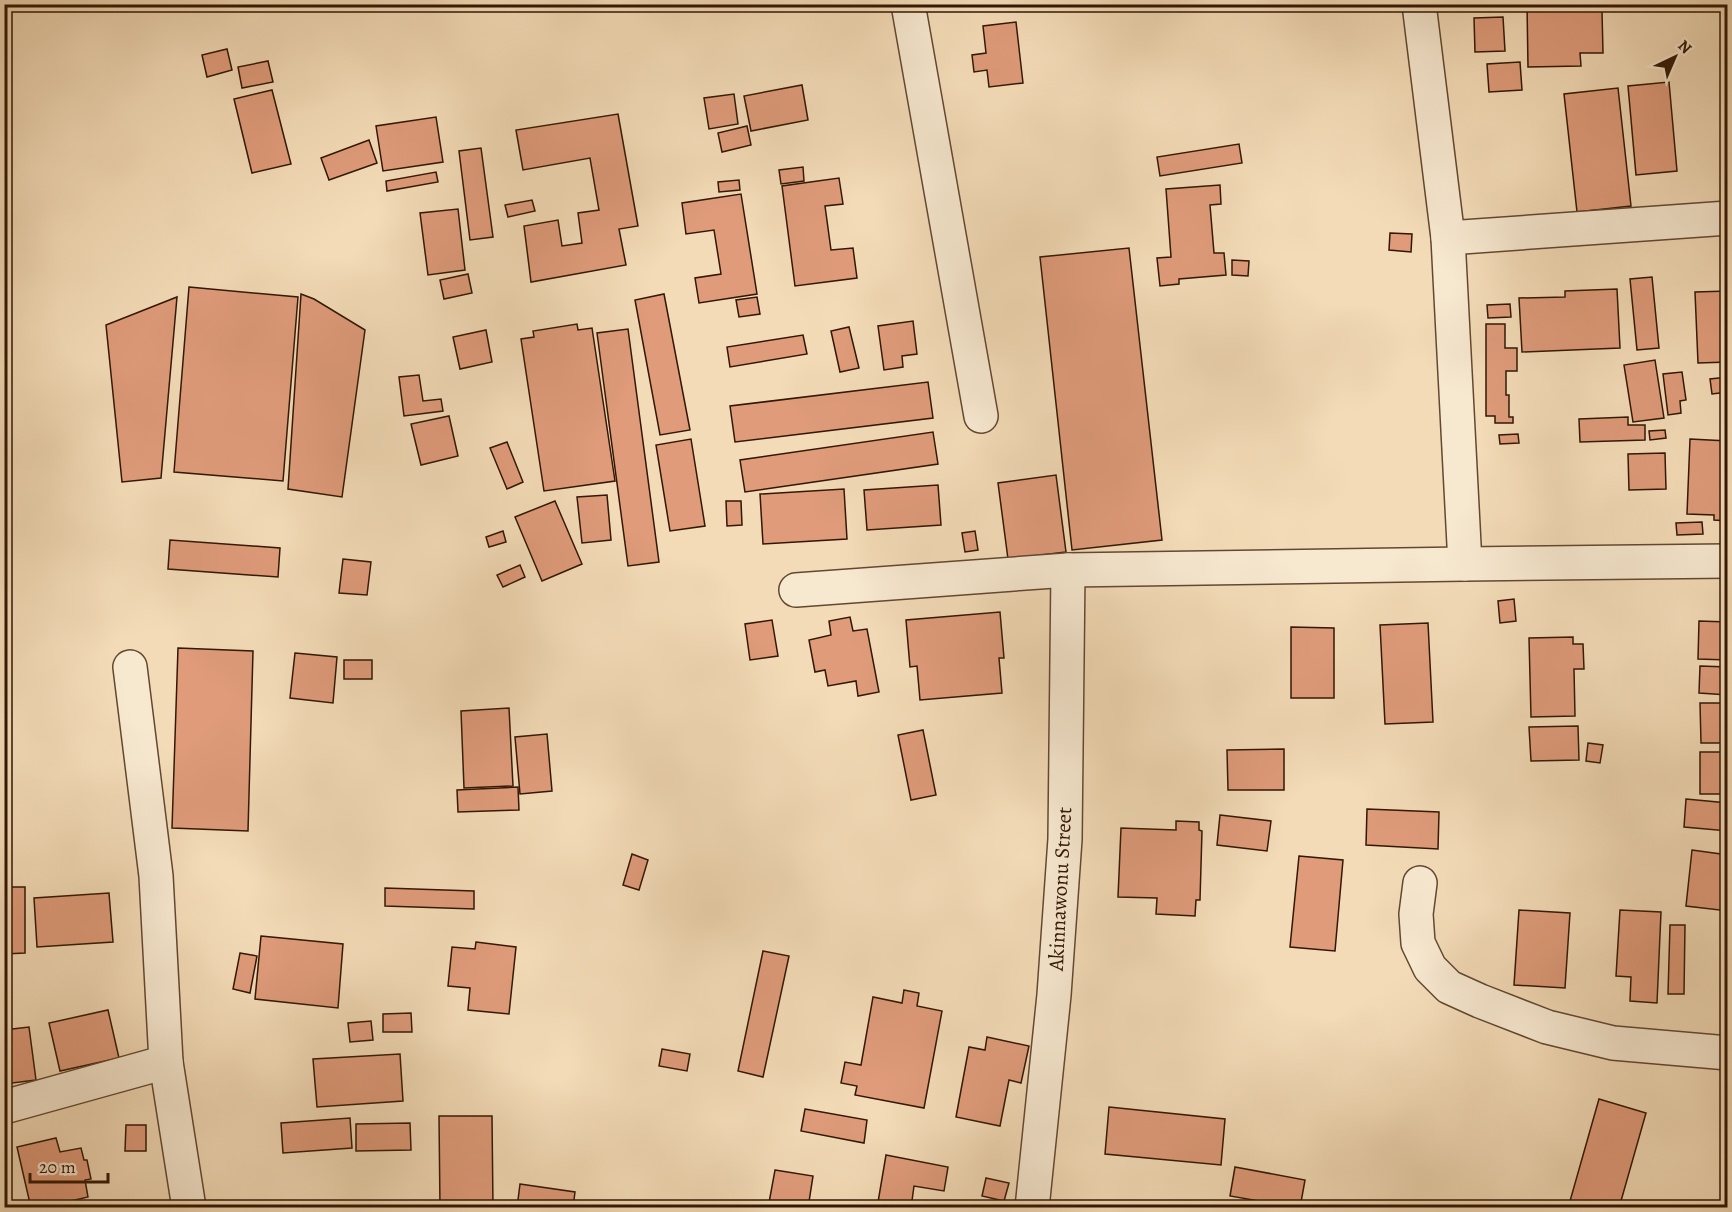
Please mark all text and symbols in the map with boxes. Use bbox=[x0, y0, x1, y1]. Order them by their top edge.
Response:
north arrow bbox=[1645, 27, 1705, 87]
text: N bbox=[1673, 35, 1697, 59]
street label: Akinnawonu Street bbox=[1042, 806, 1078, 973]
scale bar bbox=[30, 1146, 108, 1184]
text: 20 m bbox=[39, 1155, 76, 1179]

